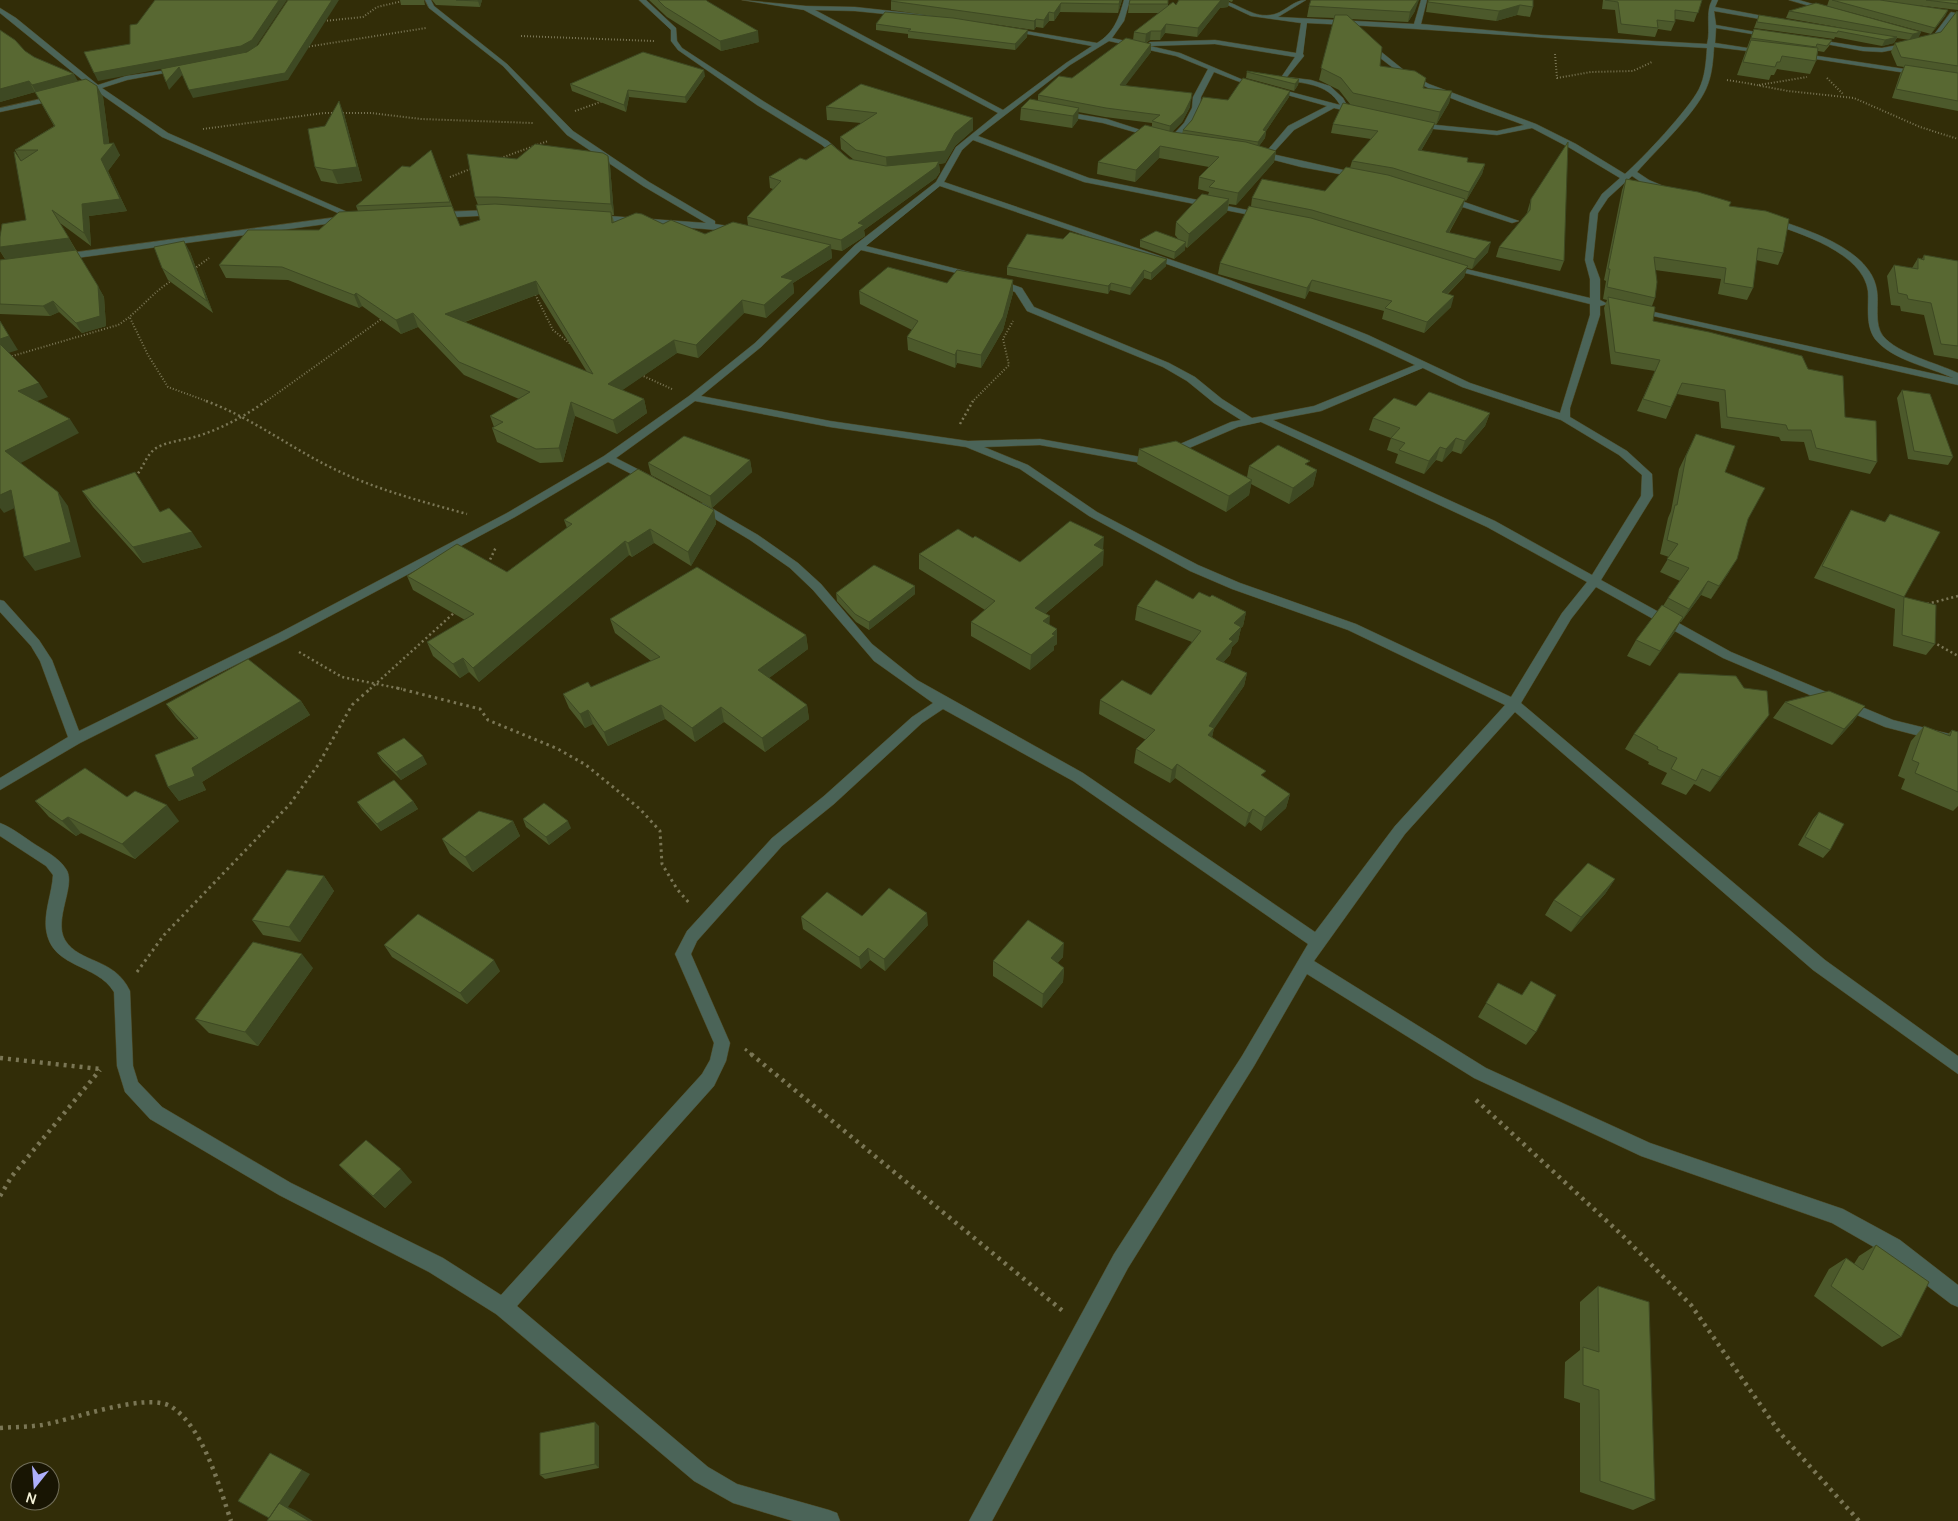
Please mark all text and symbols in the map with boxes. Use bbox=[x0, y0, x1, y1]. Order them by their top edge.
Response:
north arrow bbox=[10, 1461, 60, 1511]
text: N bbox=[23, 1488, 39, 1509]

